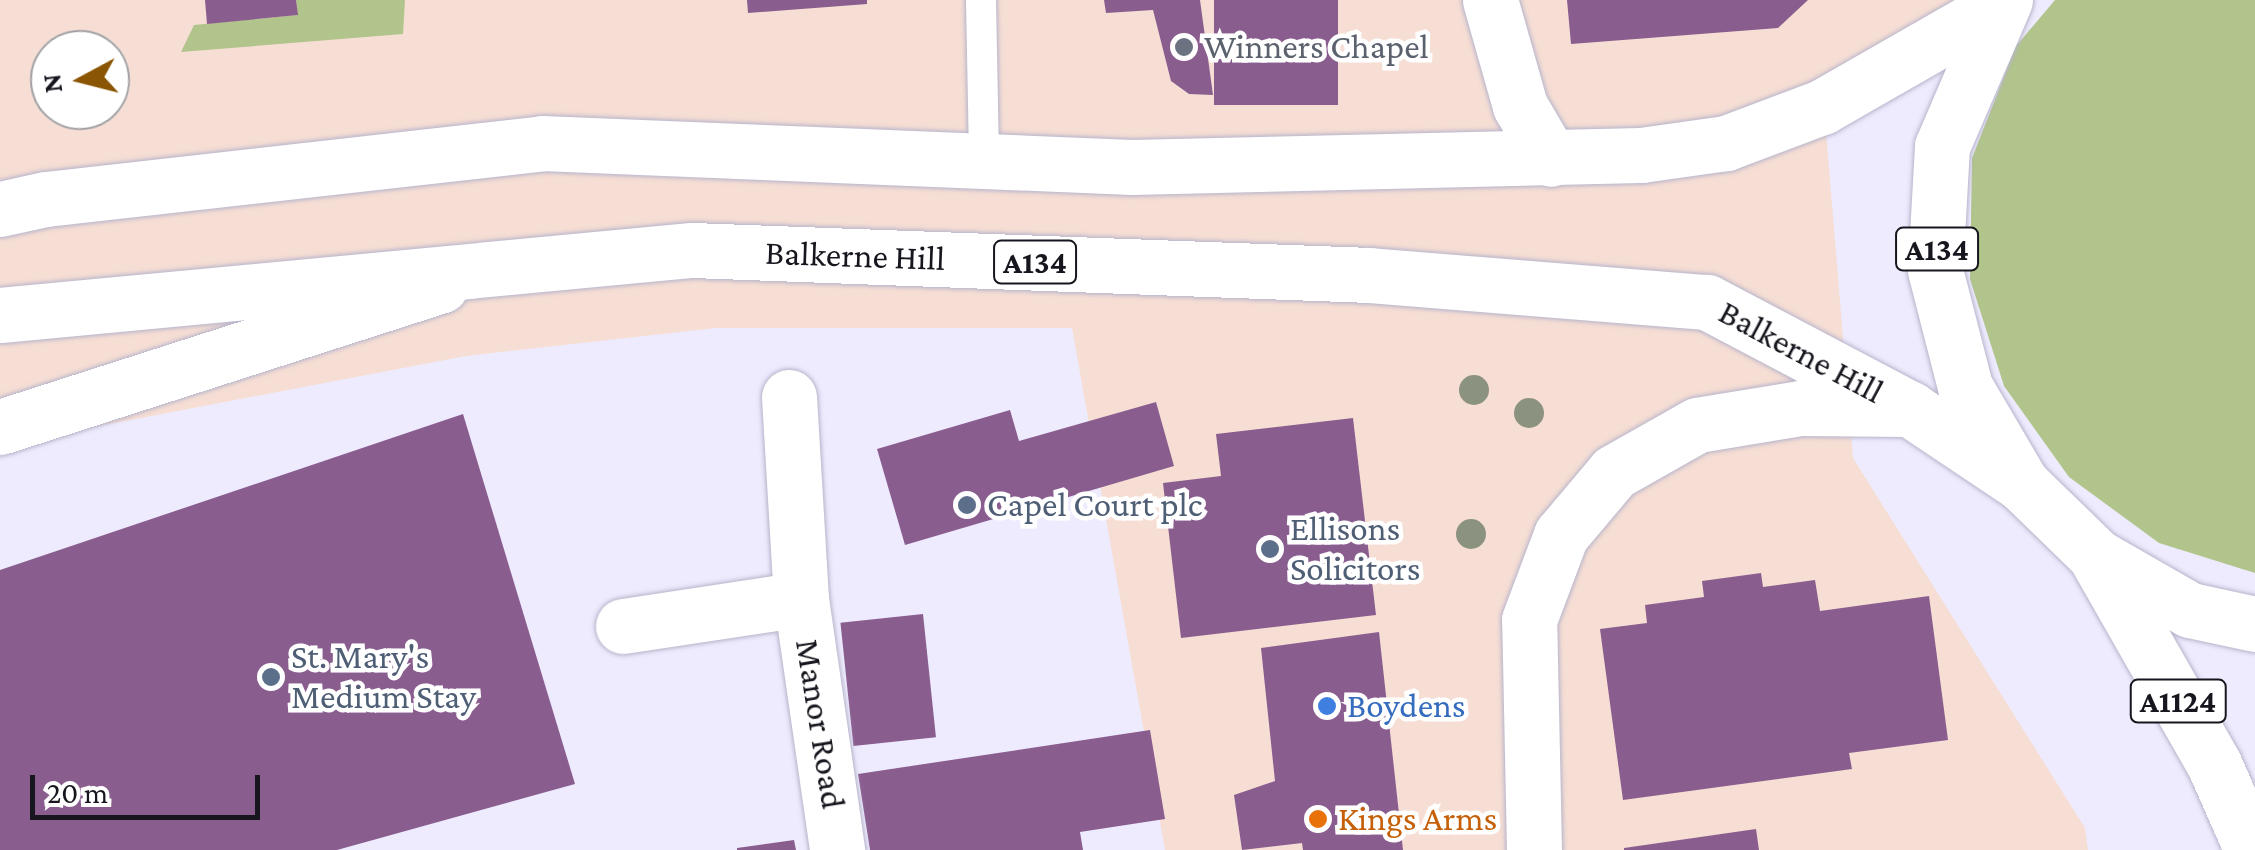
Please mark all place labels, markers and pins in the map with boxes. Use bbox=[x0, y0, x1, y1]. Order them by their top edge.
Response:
place label: Winners Chapel bbox=[1204, 26, 1429, 68]
marker: Winners Chapel bbox=[1173, 36, 1195, 58]
place label: Capel Court plc bbox=[987, 484, 1202, 526]
marker: Capel Court plc bbox=[956, 494, 978, 516]
place label: Ellisons Solicitors bbox=[1290, 508, 1420, 590]
marker: Ellisons Solicitors bbox=[1259, 538, 1281, 560]
place label: St. Mary's Medium Stay bbox=[291, 636, 476, 718]
marker: St. Mary's Medium Stay bbox=[260, 666, 282, 688]
place label: Boydens bbox=[1347, 685, 1466, 727]
marker: Boydens bbox=[1316, 695, 1338, 717]
place label: Kings Arms bbox=[1338, 798, 1497, 840]
marker: Kings Arms bbox=[1307, 808, 1329, 830]

